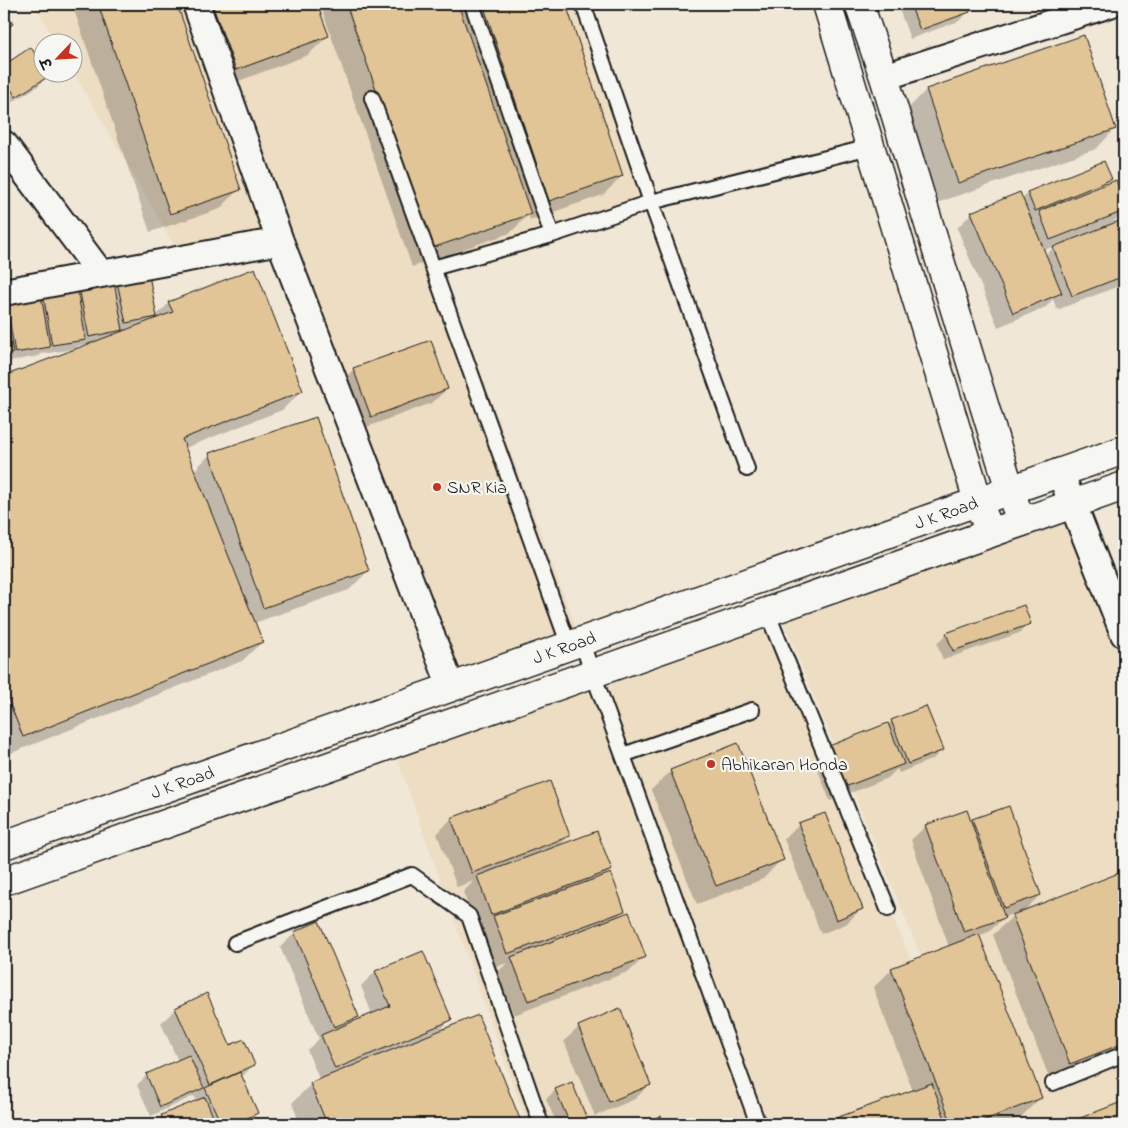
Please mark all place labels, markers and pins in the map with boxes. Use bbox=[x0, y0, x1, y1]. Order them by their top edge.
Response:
place label: SNR Kia bbox=[447, 476, 507, 502]
marker: SNR Kia bbox=[431, 481, 443, 493]
place label: Abhikaran Honda bbox=[721, 753, 848, 779]
marker: Abhikaran Honda bbox=[705, 758, 717, 770]

